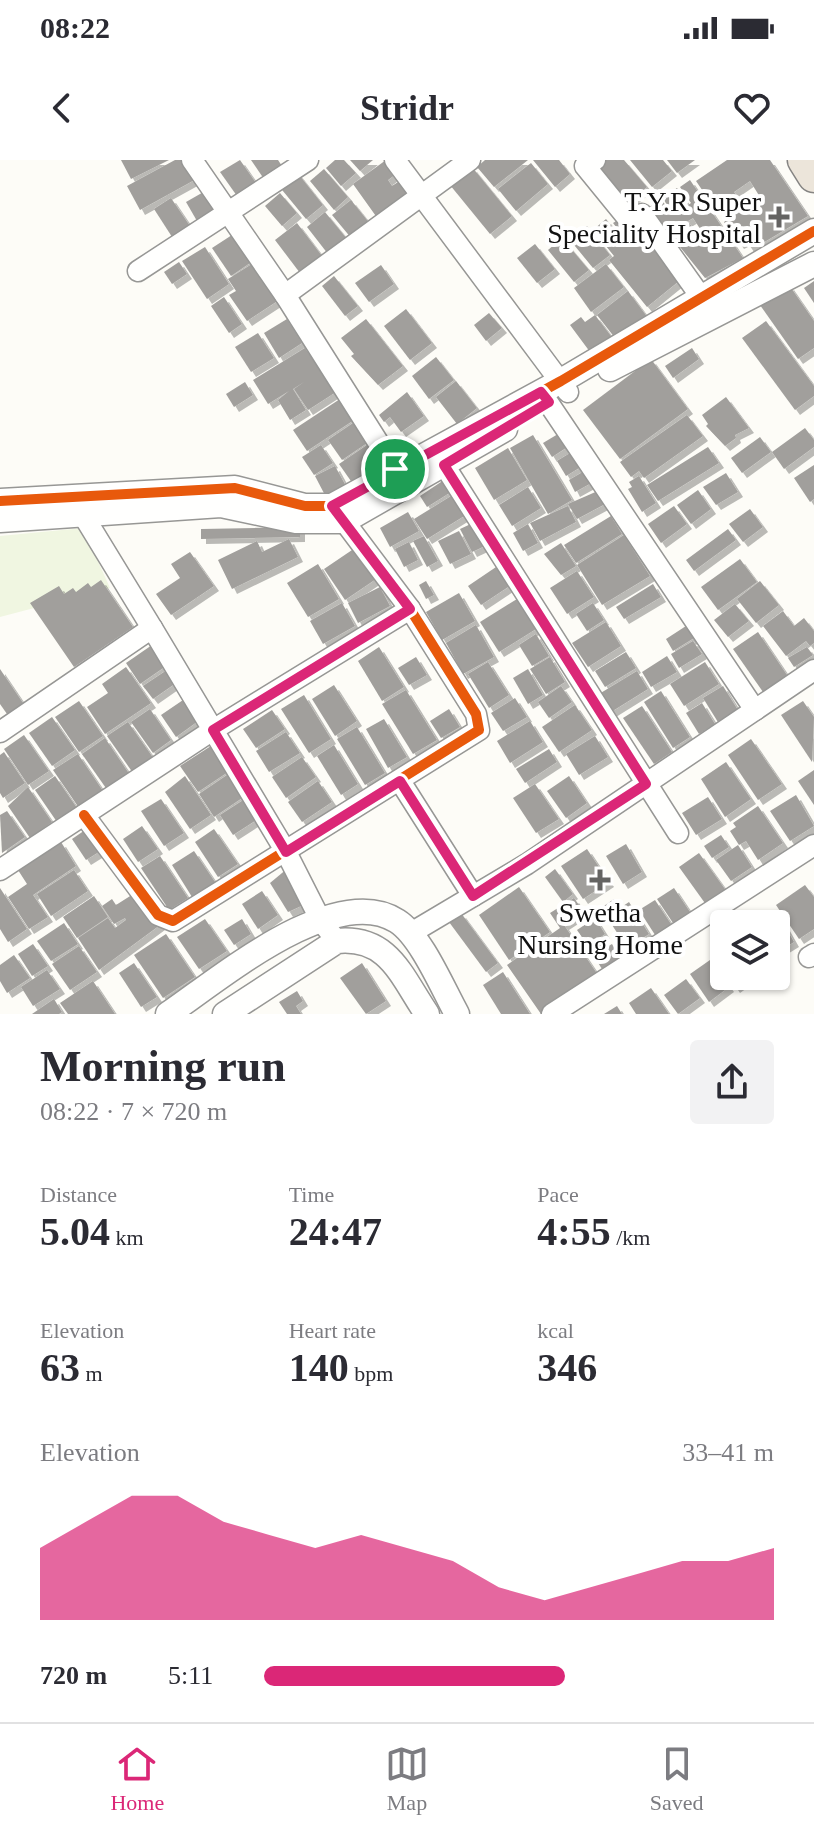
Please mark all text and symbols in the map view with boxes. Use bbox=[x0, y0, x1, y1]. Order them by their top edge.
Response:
text: 08:22 bbox=[40, 11, 110, 44]
icon: back bbox=[40, 86, 84, 130]
icon: heart bbox=[730, 86, 774, 130]
text: Stridr bbox=[360, 88, 454, 128]
place label: T.Y.R Super Speciality Hospital bbox=[547, 186, 762, 249]
marker: T.Y.R Super Speciality Hospital bbox=[768, 206, 790, 228]
pin bbox=[361, 435, 429, 503]
icon: arrive bbox=[373, 447, 417, 491]
marker: Swetha Nursing Home bbox=[589, 869, 611, 891]
place label: Swetha Nursing Home bbox=[517, 897, 683, 960]
map controls bbox=[710, 910, 790, 990]
button: layers bbox=[710, 910, 790, 990]
button: share bbox=[690, 1040, 774, 1124]
text: Morning run bbox=[40, 1042, 286, 1091]
text: 08:22 · 7 × 720 m bbox=[40, 1097, 227, 1126]
text: Distance bbox=[40, 1182, 117, 1207]
text: Time bbox=[289, 1182, 334, 1207]
text: Pace bbox=[537, 1182, 579, 1207]
text: 5.04 bbox=[40, 1209, 110, 1254]
text: 24:47 bbox=[289, 1209, 382, 1254]
text: 4:55 bbox=[537, 1209, 611, 1254]
text: km bbox=[110, 1225, 144, 1250]
text: /km bbox=[611, 1225, 650, 1250]
text: Elevation bbox=[40, 1318, 124, 1343]
text: Heart rate bbox=[289, 1318, 376, 1343]
text: kcal bbox=[537, 1318, 574, 1343]
text: 63 bbox=[40, 1345, 80, 1390]
text: 140 bbox=[289, 1345, 349, 1390]
text: 346 bbox=[537, 1345, 597, 1390]
text: m bbox=[80, 1361, 103, 1386]
text: bpm bbox=[349, 1361, 393, 1386]
text: Elevation bbox=[40, 1438, 140, 1467]
text: 33–41 m bbox=[682, 1438, 774, 1467]
text: 720 m bbox=[40, 1661, 107, 1690]
text: 5:11 bbox=[168, 1661, 213, 1690]
tab: Home bbox=[110, 1742, 164, 1816]
tab: Map bbox=[385, 1742, 429, 1816]
tab: Saved bbox=[650, 1742, 704, 1816]

